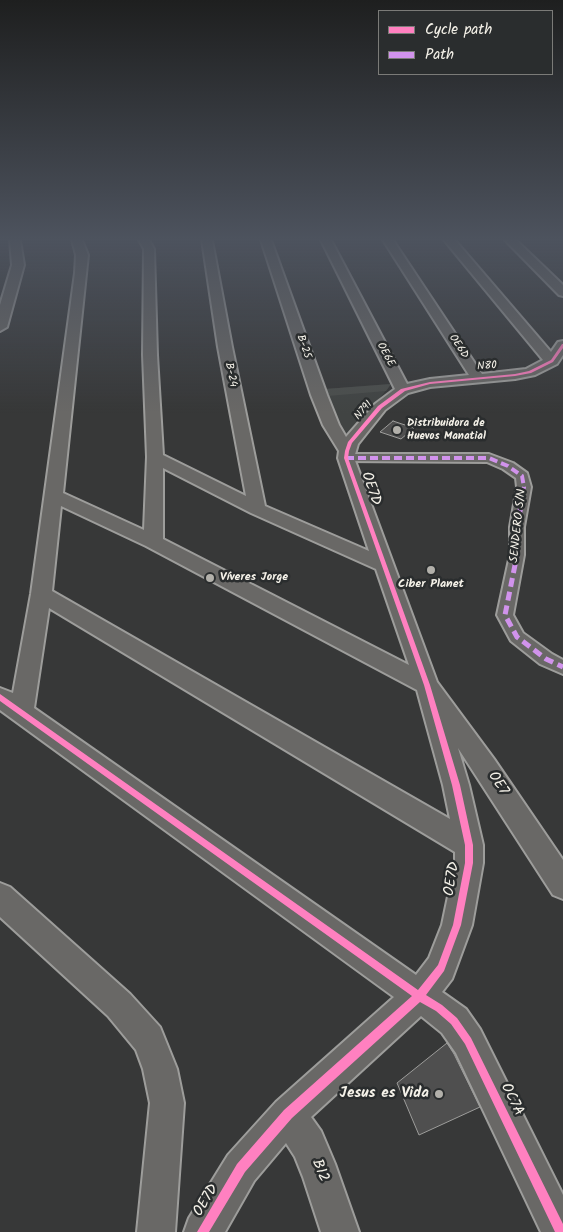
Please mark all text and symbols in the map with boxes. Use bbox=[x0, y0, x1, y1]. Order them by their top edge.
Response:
legend bbox=[378, 10, 553, 75]
text: Cycle path bbox=[425, 18, 492, 42]
text: Path bbox=[425, 43, 454, 67]
street label: OE6D bbox=[445, 332, 471, 362]
street label: B-25 bbox=[293, 333, 313, 361]
street label: OE6E bbox=[373, 341, 397, 369]
street label: N80 bbox=[477, 360, 497, 374]
street label: B-24 bbox=[221, 362, 239, 388]
street label: N79I bbox=[352, 399, 376, 423]
place label: Distribuidora de Huevos Manatial bbox=[407, 417, 486, 443]
marker: Distribuidora de Huevos Manatial bbox=[391, 424, 403, 436]
street label: OE7D bbox=[356, 470, 384, 508]
street label: SENDERO S/N bbox=[508, 488, 530, 564]
marker: Ciber Planet bbox=[425, 564, 437, 576]
place label: Víveres Jorge bbox=[220, 571, 288, 585]
marker: Víveres Jorge bbox=[204, 572, 216, 584]
place label: Ciber Planet bbox=[398, 578, 464, 592]
street label: OE7 bbox=[483, 769, 511, 799]
street label: OE7D bbox=[441, 861, 465, 897]
street label: OC7A bbox=[495, 1081, 527, 1119]
place label: Jesus es Vida bbox=[340, 1085, 429, 1103]
marker: Jesus es Vida bbox=[433, 1088, 445, 1100]
street label: B12 bbox=[306, 1157, 332, 1185]
street label: OE7D bbox=[190, 1182, 224, 1220]

